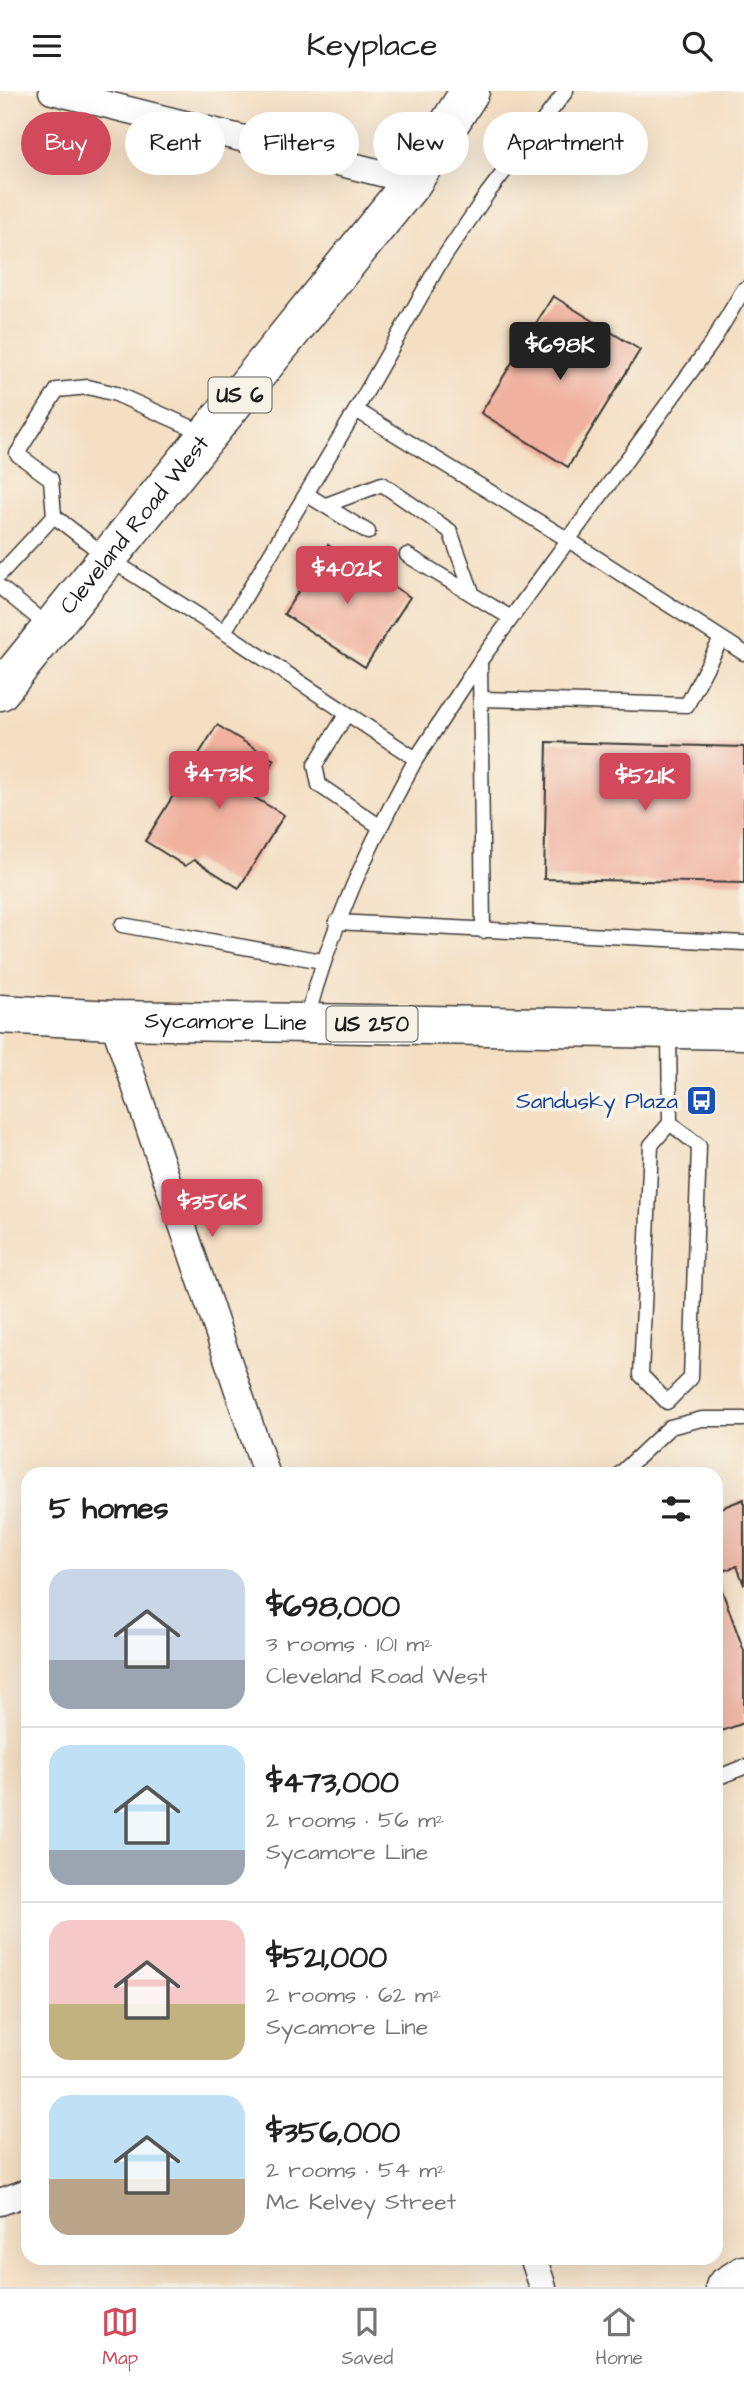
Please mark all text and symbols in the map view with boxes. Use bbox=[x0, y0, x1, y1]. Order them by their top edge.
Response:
text: Keyplace bbox=[307, 23, 437, 68]
icon: menu bbox=[28, 27, 66, 65]
icon: search bbox=[678, 27, 716, 65]
chip: Buy bbox=[21, 112, 111, 175]
chip: Rent bbox=[125, 112, 225, 175]
chip: Filters bbox=[239, 112, 359, 175]
chip: New bbox=[373, 112, 469, 175]
chip: Apartment bbox=[483, 112, 648, 175]
pin: $698K bbox=[511, 323, 609, 382]
text: $698K bbox=[525, 329, 595, 361]
road number: US 6 bbox=[208, 377, 272, 413]
street label: Cleveland Road West bbox=[53, 428, 217, 621]
pin: $402K bbox=[298, 547, 396, 606]
text: $402K bbox=[312, 553, 382, 585]
pin: $473K bbox=[170, 751, 268, 811]
pin: $521K bbox=[596, 753, 694, 813]
text: $473K bbox=[185, 758, 253, 790]
text: $521K bbox=[615, 760, 675, 792]
street label: Sycamore Line bbox=[144, 1005, 307, 1039]
road number: US 250 bbox=[326, 1007, 418, 1041]
bus stop icon: Sandusky Plaza bbox=[684, 1084, 718, 1118]
place label: Sandusky Plaza bbox=[516, 1085, 678, 1118]
pin: $356K bbox=[163, 1179, 261, 1239]
text: $356K bbox=[177, 1186, 247, 1218]
text: 5 homes bbox=[49, 1488, 169, 1530]
icon: filters bbox=[657, 1490, 695, 1528]
text: $698,000 bbox=[266, 1586, 400, 1628]
icon: home bbox=[105, 1597, 189, 1681]
text: 3 rooms · 101 m² bbox=[266, 1628, 433, 1660]
text: Cleveland Road West bbox=[266, 1660, 488, 1692]
text: $473,000 bbox=[266, 1762, 399, 1804]
icon: home bbox=[105, 1773, 189, 1857]
text: 2 rooms · 56 m² bbox=[266, 1804, 444, 1836]
text: Sycamore Line bbox=[266, 1836, 428, 1868]
text: $521,000 bbox=[266, 1937, 387, 1979]
icon: home bbox=[105, 1948, 189, 2032]
text: 2 rooms · 62 m² bbox=[266, 1979, 441, 2011]
text: Sycamore Line bbox=[266, 2011, 428, 2043]
text: $356,000 bbox=[266, 2112, 400, 2154]
icon: home bbox=[105, 2123, 189, 2207]
text: 2 rooms · 54 m² bbox=[266, 2154, 446, 2186]
text: Mc Kelvey Street bbox=[266, 2186, 456, 2218]
tab: Map bbox=[101, 2303, 139, 2372]
tab: Saved bbox=[341, 2303, 393, 2372]
tab: Home bbox=[596, 2303, 643, 2372]

